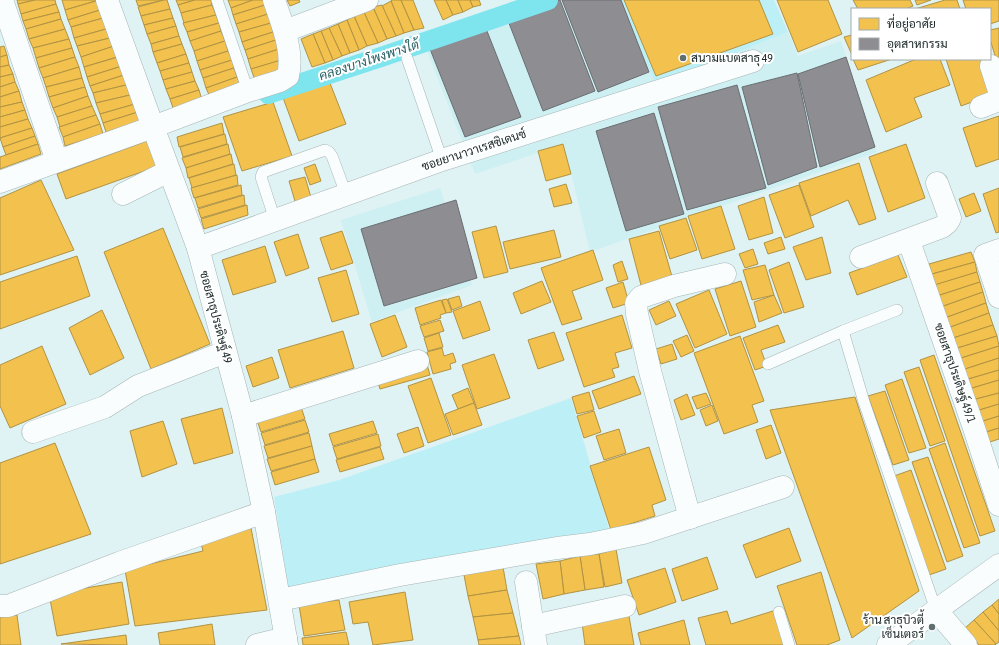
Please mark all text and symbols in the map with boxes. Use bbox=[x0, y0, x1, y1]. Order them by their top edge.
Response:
legend bbox=[851, 8, 991, 60]
text: ที่อยู่อาศัย bbox=[887, 13, 936, 32]
water label: คลองบางโพงพางใต้ bbox=[317, 35, 423, 83]
text: อุตสาหกรรม bbox=[887, 37, 948, 53]
place label: สนามแบตสาธุ 49 bbox=[691, 51, 773, 67]
marker: สนามแบตสาธุ 49 bbox=[678, 53, 688, 63]
street label: ซอยยานาวาเรสซิเดนซ์ bbox=[420, 126, 528, 174]
street label: ซอยสาธุประดิษฐ์ 49 bbox=[195, 269, 236, 366]
street label: ซอยสาธุประดิษฐ์ 49/1 bbox=[929, 321, 980, 426]
place label: ร้าน สาธุบิวตี้ เซ็นเตอร์ bbox=[863, 609, 925, 641]
marker: ร้าน สาธุบิวตี้ เซ็นเตอร์ bbox=[927, 622, 937, 632]

